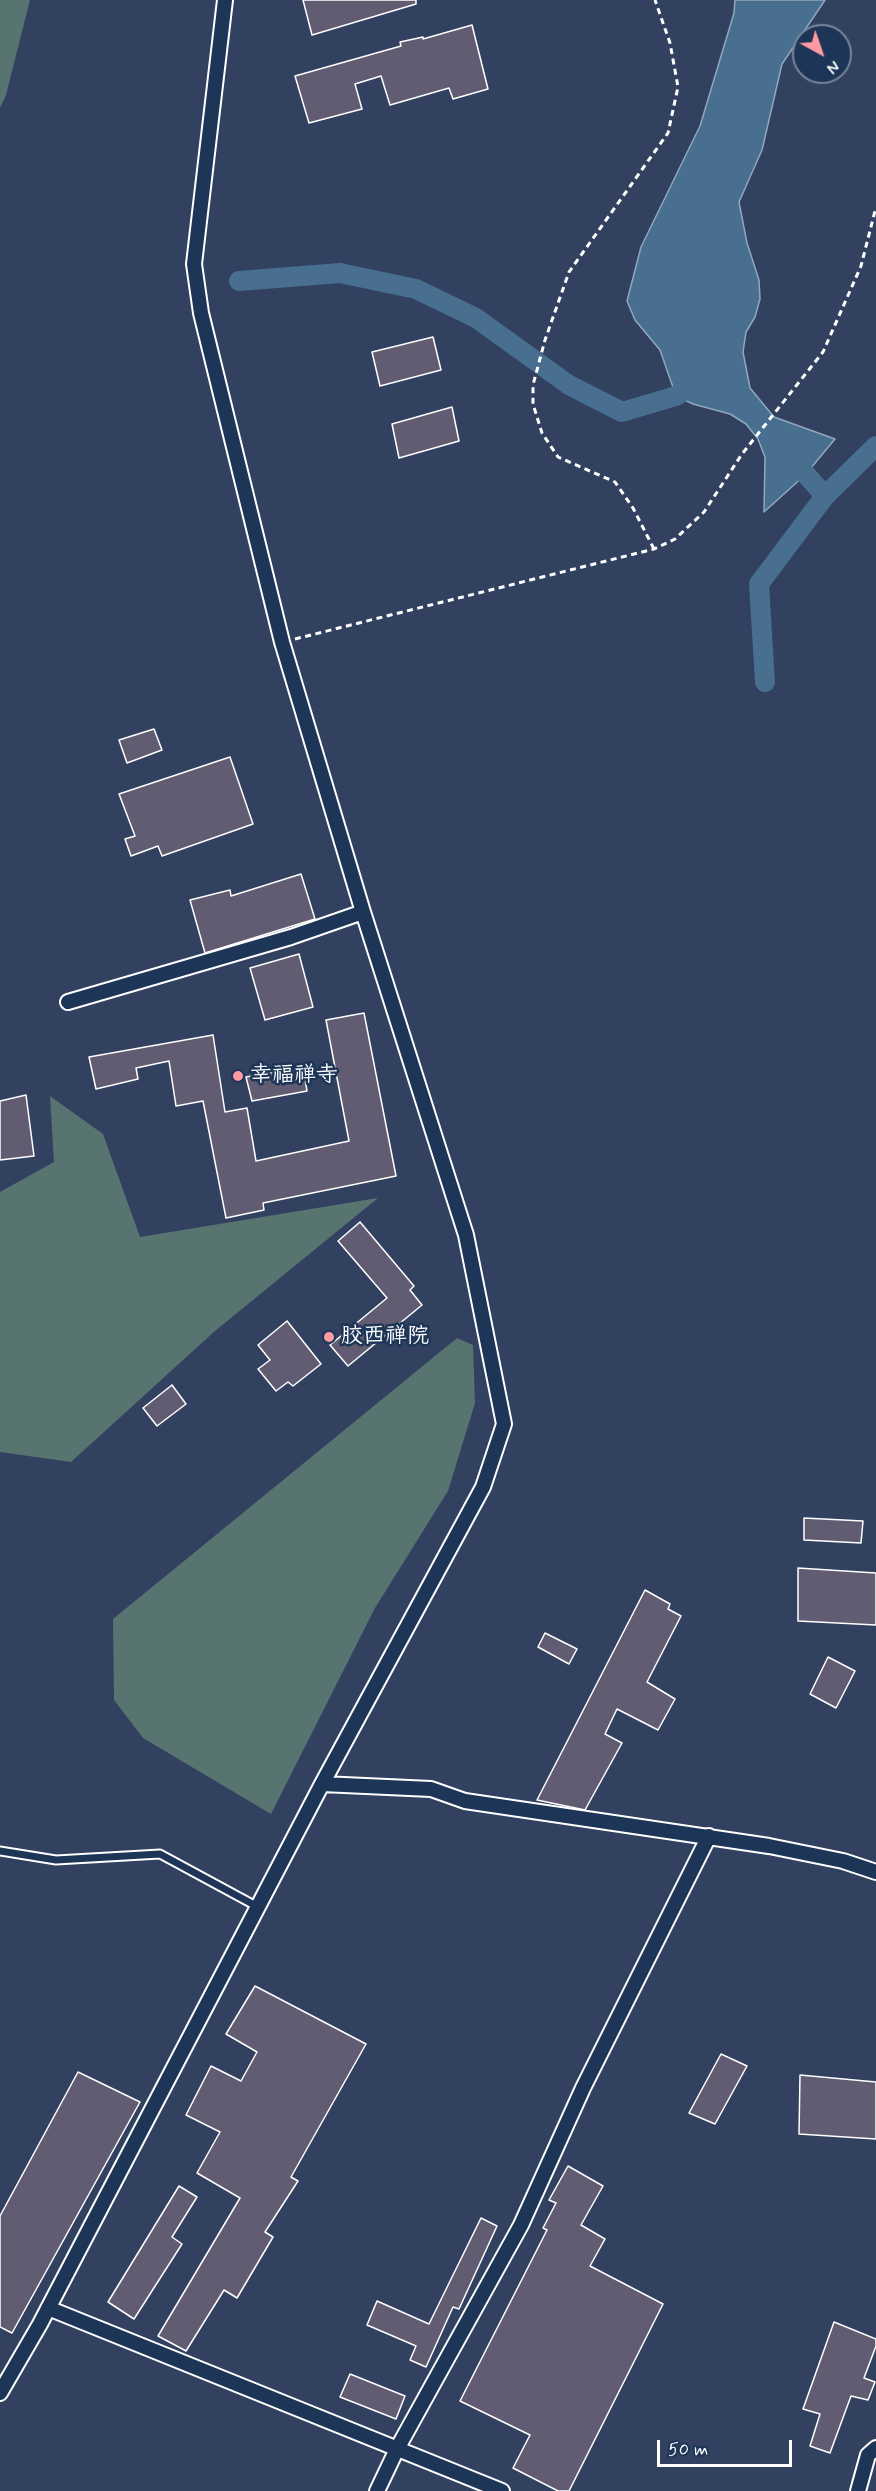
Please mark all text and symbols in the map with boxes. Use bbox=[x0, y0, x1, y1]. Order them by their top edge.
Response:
north arrow bbox=[792, 24, 852, 84]
text: N bbox=[822, 55, 843, 78]
place label: 幸福禅寺 bbox=[250, 1063, 338, 1089]
marker: 幸福禅寺 bbox=[231, 1069, 245, 1083]
place label: 胶西禅院 bbox=[341, 1324, 429, 1350]
marker: 胶西禅院 bbox=[322, 1330, 336, 1344]
scale bar bbox=[660, 2428, 795, 2466]
text: 50 m bbox=[668, 2438, 708, 2462]

